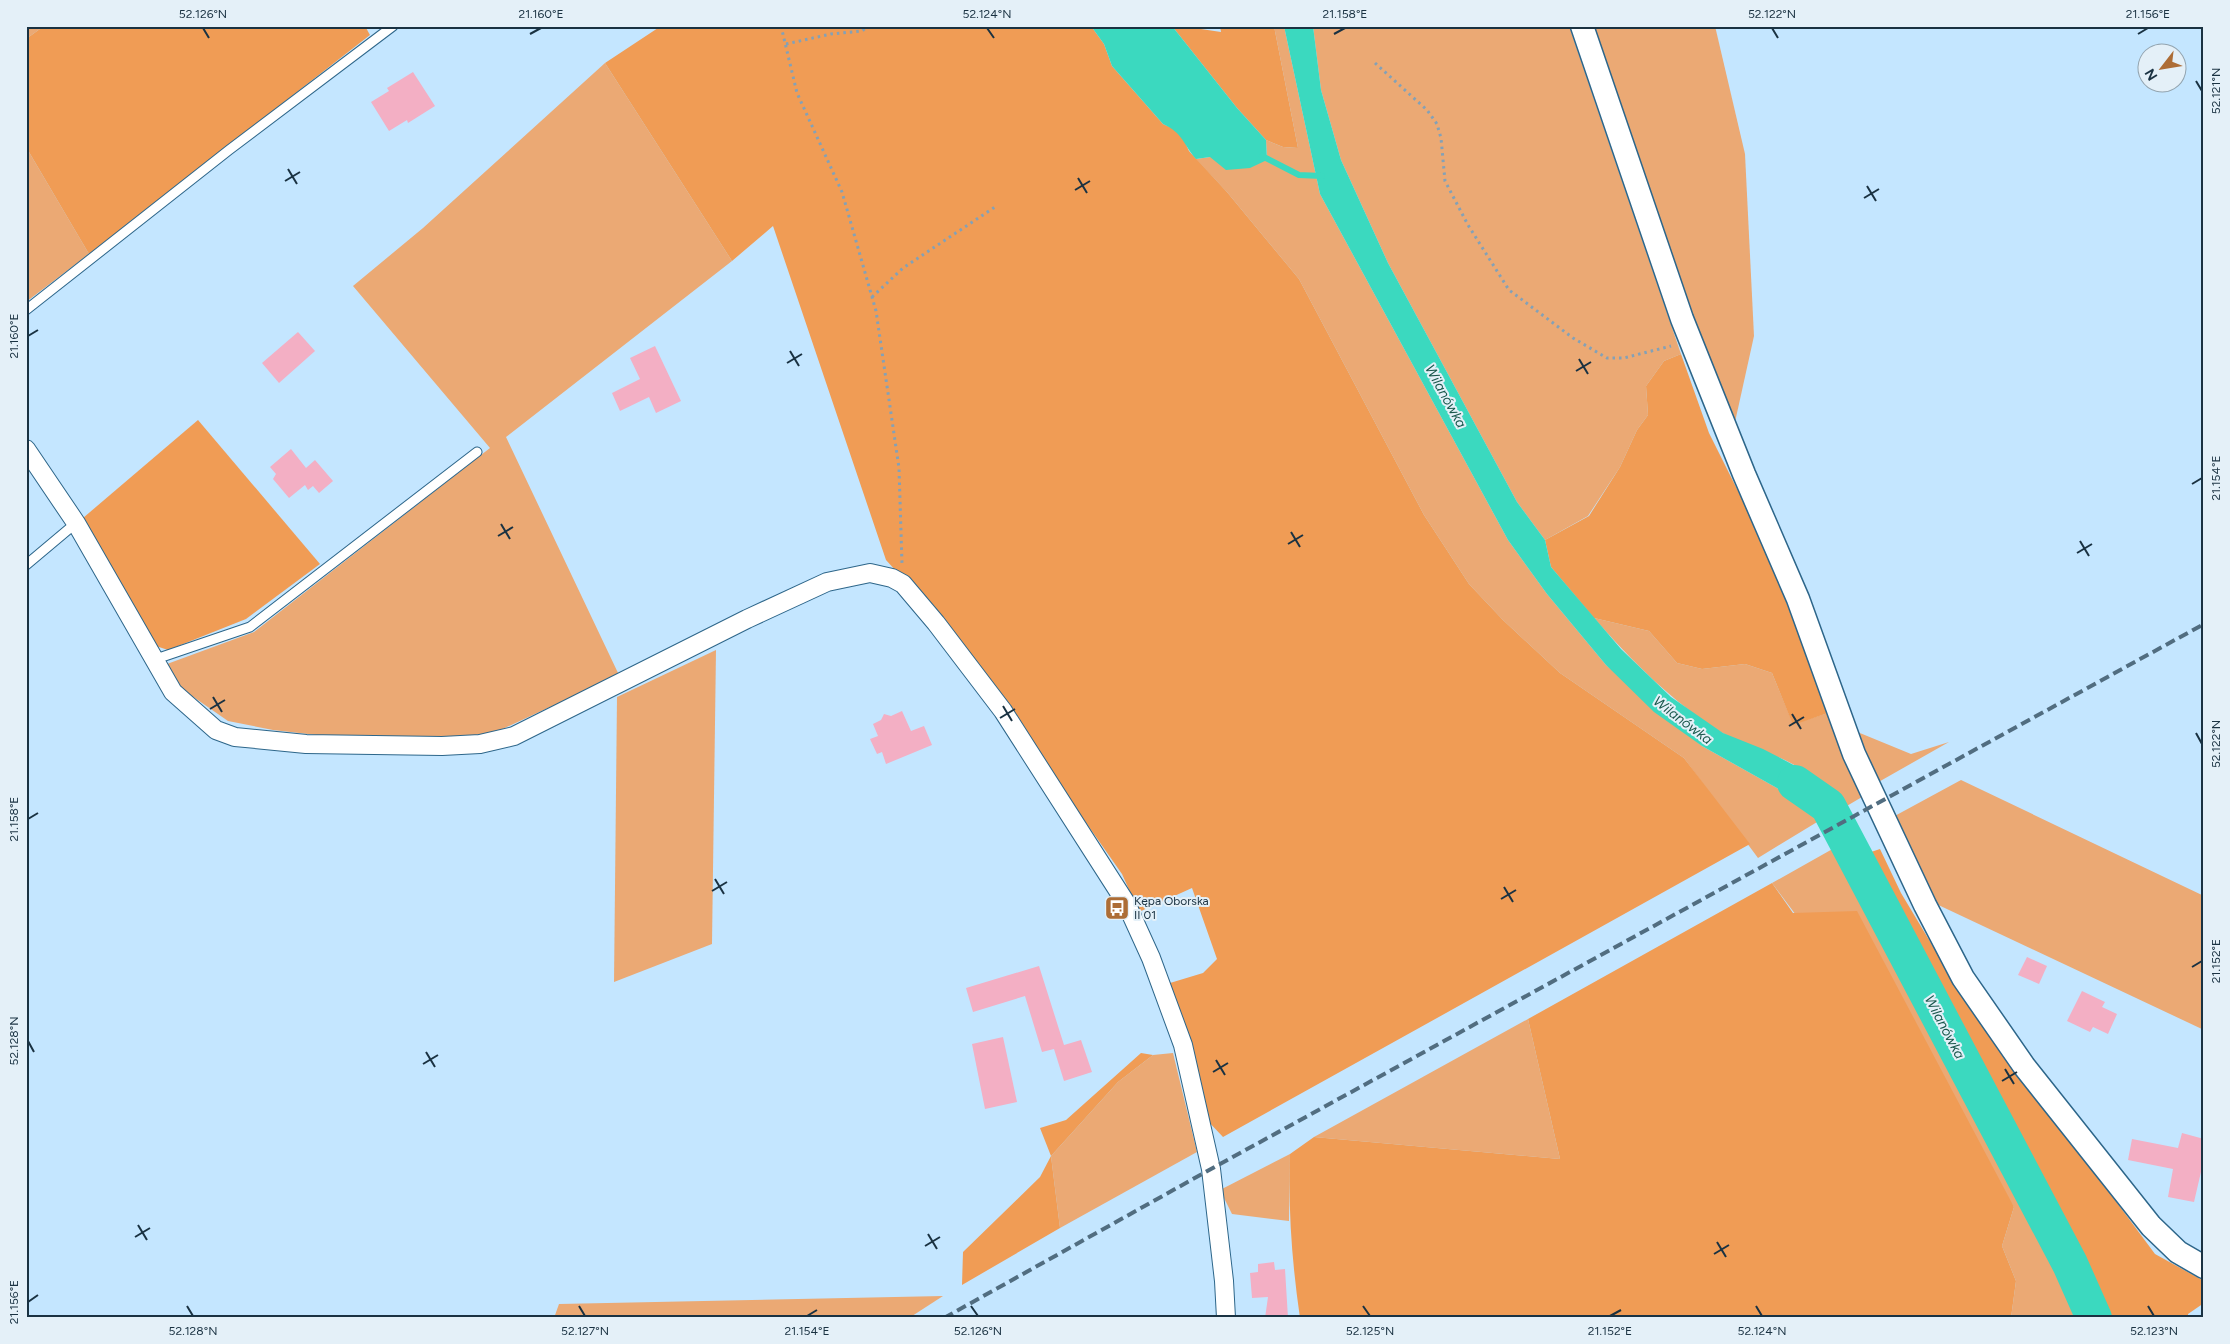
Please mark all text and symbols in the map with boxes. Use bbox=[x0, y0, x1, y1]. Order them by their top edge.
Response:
text: 52.126°N bbox=[179, 7, 227, 21]
text: 21.160°E bbox=[518, 7, 564, 21]
text: 52.124°N bbox=[963, 7, 1011, 21]
text: 21.158°E bbox=[1323, 7, 1367, 21]
text: 52.122°N bbox=[1748, 7, 1796, 21]
text: 21.156°E bbox=[2126, 7, 2170, 21]
north arrow bbox=[2138, 42, 2188, 92]
text: N bbox=[2141, 65, 2161, 83]
text: 52.121°N bbox=[2209, 68, 2223, 114]
text: 21.160°E bbox=[7, 313, 21, 359]
water label: Wilanówka bbox=[1421, 362, 1470, 431]
text: 21.154°E bbox=[2209, 455, 2223, 501]
water label: Wilanówka bbox=[1650, 693, 1716, 748]
text: 52.122°N bbox=[2209, 720, 2223, 768]
text: 21.158°E bbox=[7, 797, 21, 841]
place label: Kępa Oborska II 01 bbox=[1134, 894, 1209, 922]
bus stop icon: Kępa Oborska II 01 bbox=[1104, 895, 1130, 921]
text: 21.152°E bbox=[2209, 939, 2223, 983]
water label: Wilanówka bbox=[1921, 992, 1968, 1062]
text: 52.128°N bbox=[7, 1017, 21, 1065]
text: 21.156°E bbox=[7, 1280, 21, 1324]
text: 52.128°N bbox=[169, 1324, 217, 1338]
text: 52.127°N bbox=[561, 1324, 609, 1338]
text: 21.154°E bbox=[784, 1324, 830, 1338]
text: 52.126°N bbox=[954, 1324, 1002, 1338]
text: 52.125°N bbox=[1346, 1324, 1394, 1338]
text: 21.152°E bbox=[1588, 1324, 1632, 1338]
text: 52.124°N bbox=[1738, 1324, 1786, 1338]
text: 52.123°N bbox=[2130, 1324, 2178, 1338]

